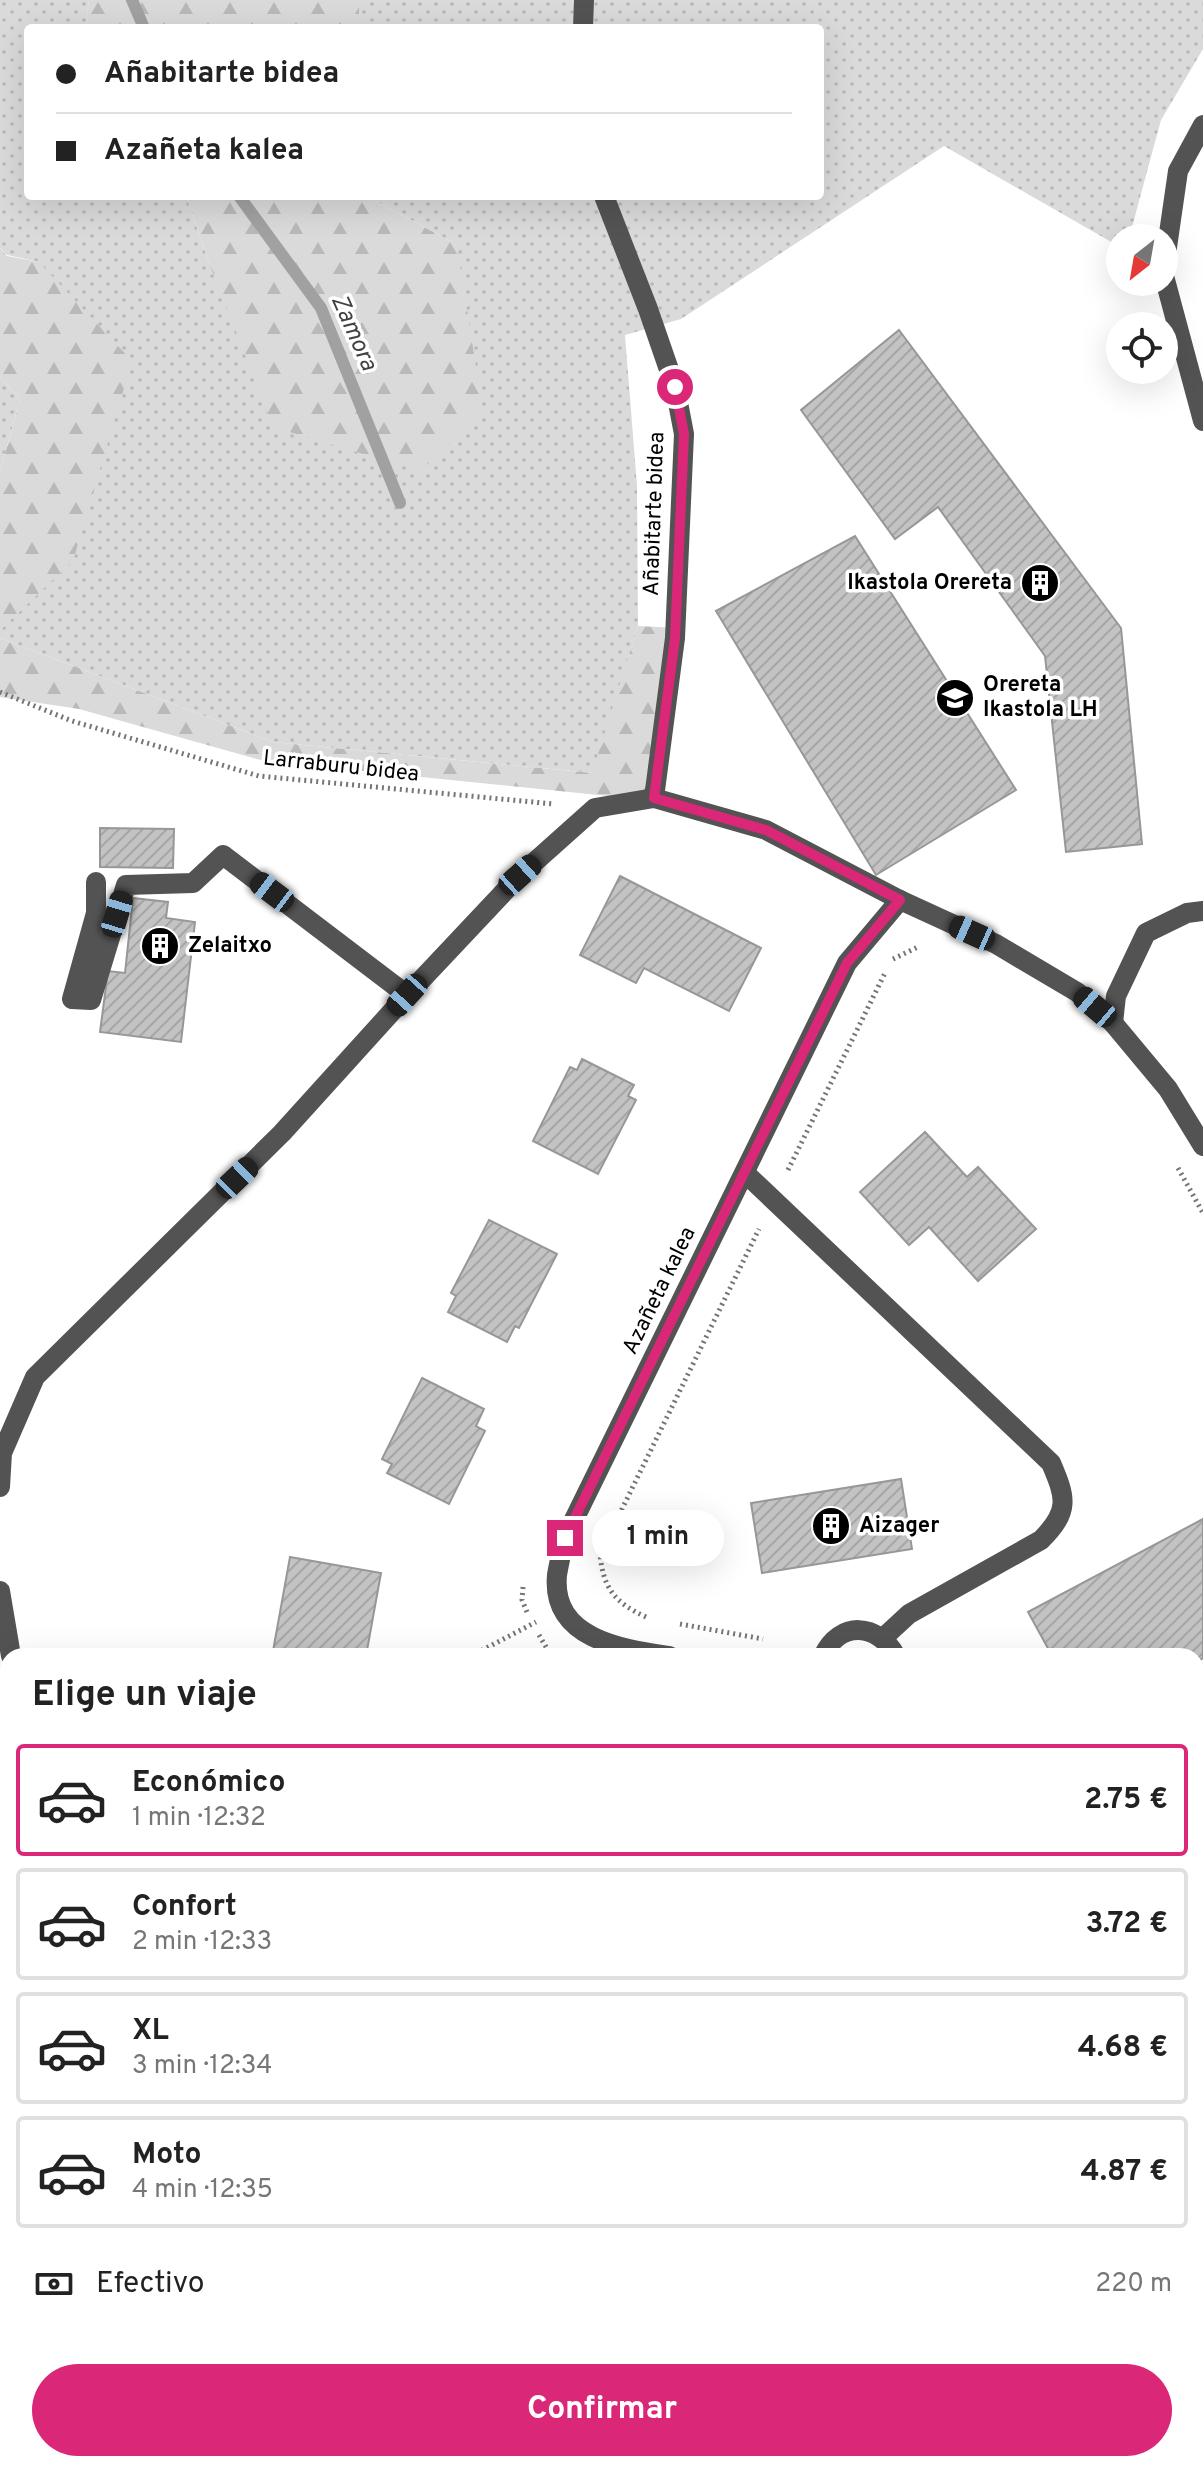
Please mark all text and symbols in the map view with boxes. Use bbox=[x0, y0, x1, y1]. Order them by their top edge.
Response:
text: Añabitarte bidea bbox=[104, 56, 339, 93]
text: Azañeta kalea bbox=[104, 133, 304, 170]
north arrow bbox=[1106, 224, 1178, 296]
map controls bbox=[1106, 224, 1178, 384]
water label: Zamora bbox=[323, 290, 383, 376]
button: locate bbox=[1106, 312, 1178, 384]
route start bbox=[657, 369, 693, 405]
street label: Añabitarte bidea bbox=[639, 431, 671, 597]
building icon: Ikastola Orereta bbox=[1019, 562, 1061, 604]
place label: Ikastola Orereta bbox=[847, 570, 1012, 597]
place label: Orereta Ikastola LH bbox=[983, 672, 1098, 724]
school or university icon: Orereta Ikastola LH bbox=[934, 677, 976, 719]
street label: Larraburu bidea bbox=[262, 745, 420, 789]
car bbox=[494, 850, 546, 900]
car bbox=[246, 868, 298, 916]
car bbox=[99, 888, 135, 940]
car bbox=[945, 912, 999, 954]
building icon: Zelaitxo bbox=[139, 925, 181, 967]
place label: Zelaitxo bbox=[188, 933, 272, 960]
car bbox=[382, 969, 432, 1021]
car bbox=[1069, 982, 1121, 1032]
car bbox=[211, 1153, 263, 1203]
street label: Azañeta kalea bbox=[618, 1223, 702, 1359]
building icon: Aizager bbox=[810, 1505, 852, 1547]
callout: 1 min bbox=[593, 1510, 725, 1566]
place label: Aizager bbox=[859, 1513, 939, 1540]
route end bbox=[547, 1520, 583, 1556]
text: 1 min bbox=[627, 1521, 689, 1554]
text: Elige un viaje bbox=[32, 1673, 257, 1719]
icon: car bbox=[36, 1764, 108, 1836]
text: Económico bbox=[132, 1765, 285, 1802]
text: 2.75 € bbox=[1084, 1782, 1168, 1819]
text: 1 min · 12:32 bbox=[132, 1802, 266, 1835]
icon: car bbox=[36, 1888, 108, 1960]
text: Confort bbox=[132, 1889, 237, 1926]
text: 3.72 € bbox=[1085, 1906, 1168, 1943]
text: 2 min · 12:33 bbox=[132, 1926, 272, 1959]
icon: car bbox=[36, 2012, 108, 2084]
text: XL bbox=[132, 2013, 169, 2050]
text: 4.68 € bbox=[1078, 2030, 1168, 2067]
text: 3 min · 12:34 bbox=[132, 2050, 273, 2083]
icon: car bbox=[36, 2136, 108, 2208]
text: Moto bbox=[132, 2137, 202, 2174]
text: 4.87 € bbox=[1081, 2154, 1168, 2191]
text: 4 min · 12:35 bbox=[132, 2174, 273, 2207]
icon: cash bbox=[32, 2262, 76, 2306]
text: Efectivo bbox=[96, 2266, 205, 2303]
text: 220 m bbox=[1095, 2268, 1172, 2301]
button: Confirmar bbox=[32, 2364, 1172, 2456]

